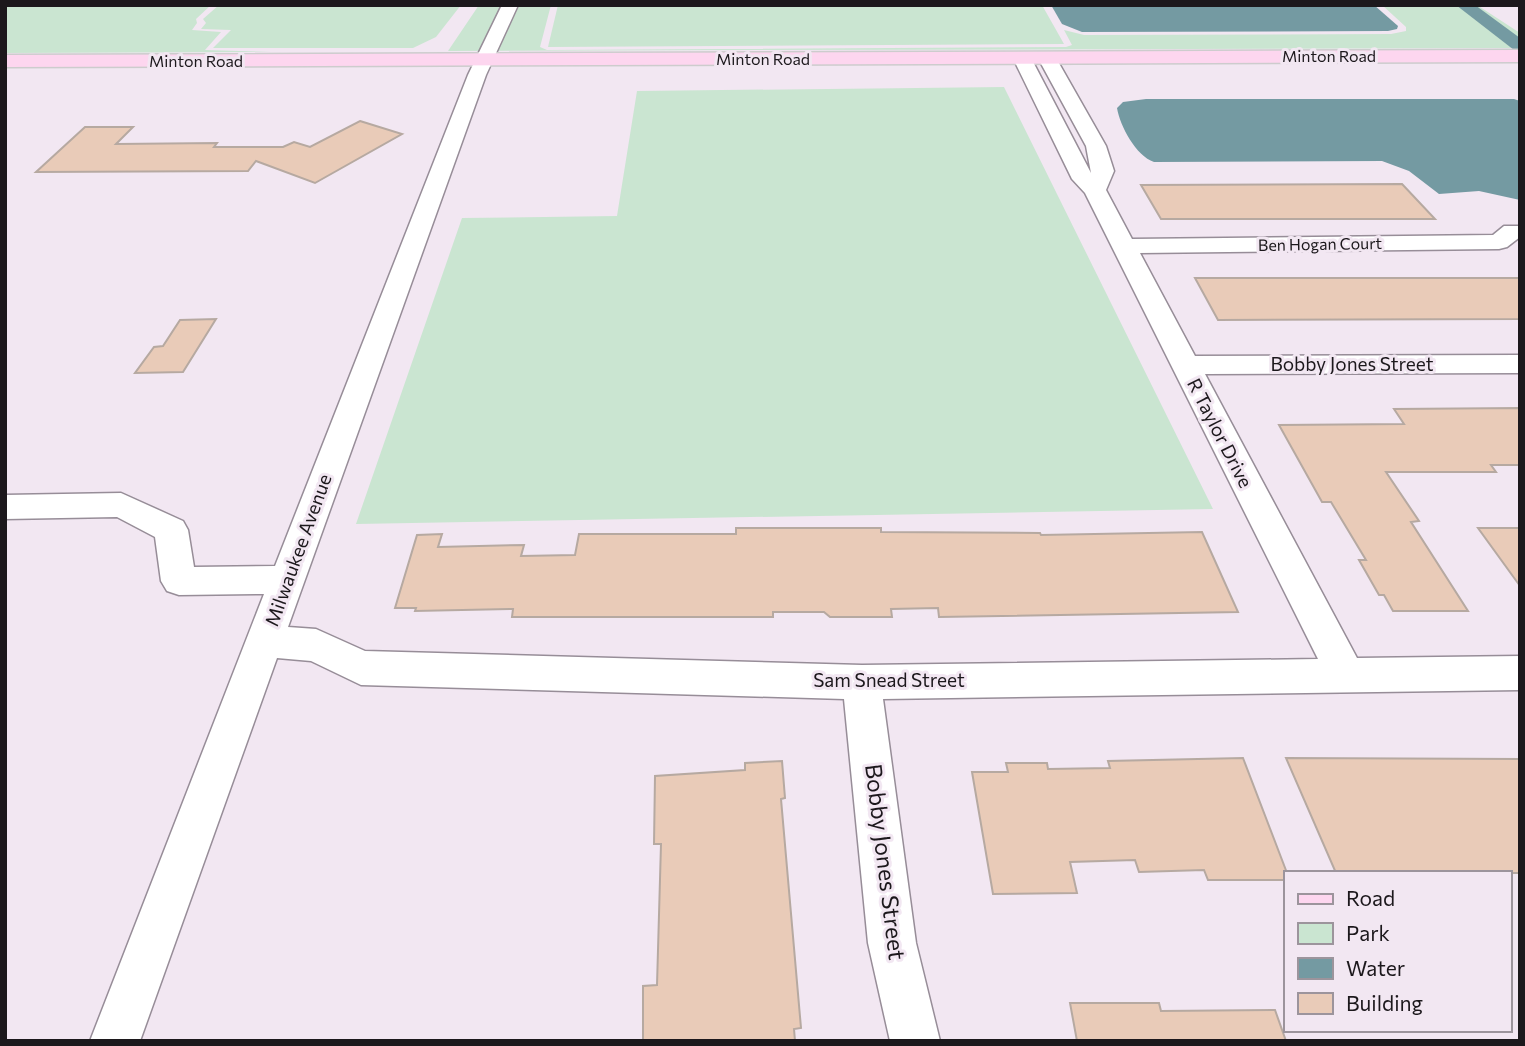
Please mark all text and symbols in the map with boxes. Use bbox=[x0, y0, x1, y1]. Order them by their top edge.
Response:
street label: Minton Road bbox=[1282, 46, 1376, 65]
street label: Minton Road bbox=[716, 49, 810, 68]
street label: Minton Road bbox=[149, 51, 243, 70]
street label: Ben Hogan Court bbox=[1258, 233, 1383, 254]
street label: Bobby Jones Street bbox=[1270, 352, 1434, 375]
street label: R Taylor Drive bbox=[1183, 374, 1258, 491]
street label: Milwaukee Avenue bbox=[259, 471, 336, 629]
street label: Sam Snead Street bbox=[813, 668, 965, 691]
street label: Bobby Jones Street bbox=[860, 762, 912, 962]
legend bbox=[1284, 871, 1511, 1032]
text: Road bbox=[1346, 885, 1395, 910]
text: Park bbox=[1346, 920, 1390, 945]
text: Water bbox=[1346, 955, 1405, 980]
text: Building bbox=[1346, 990, 1423, 1015]

